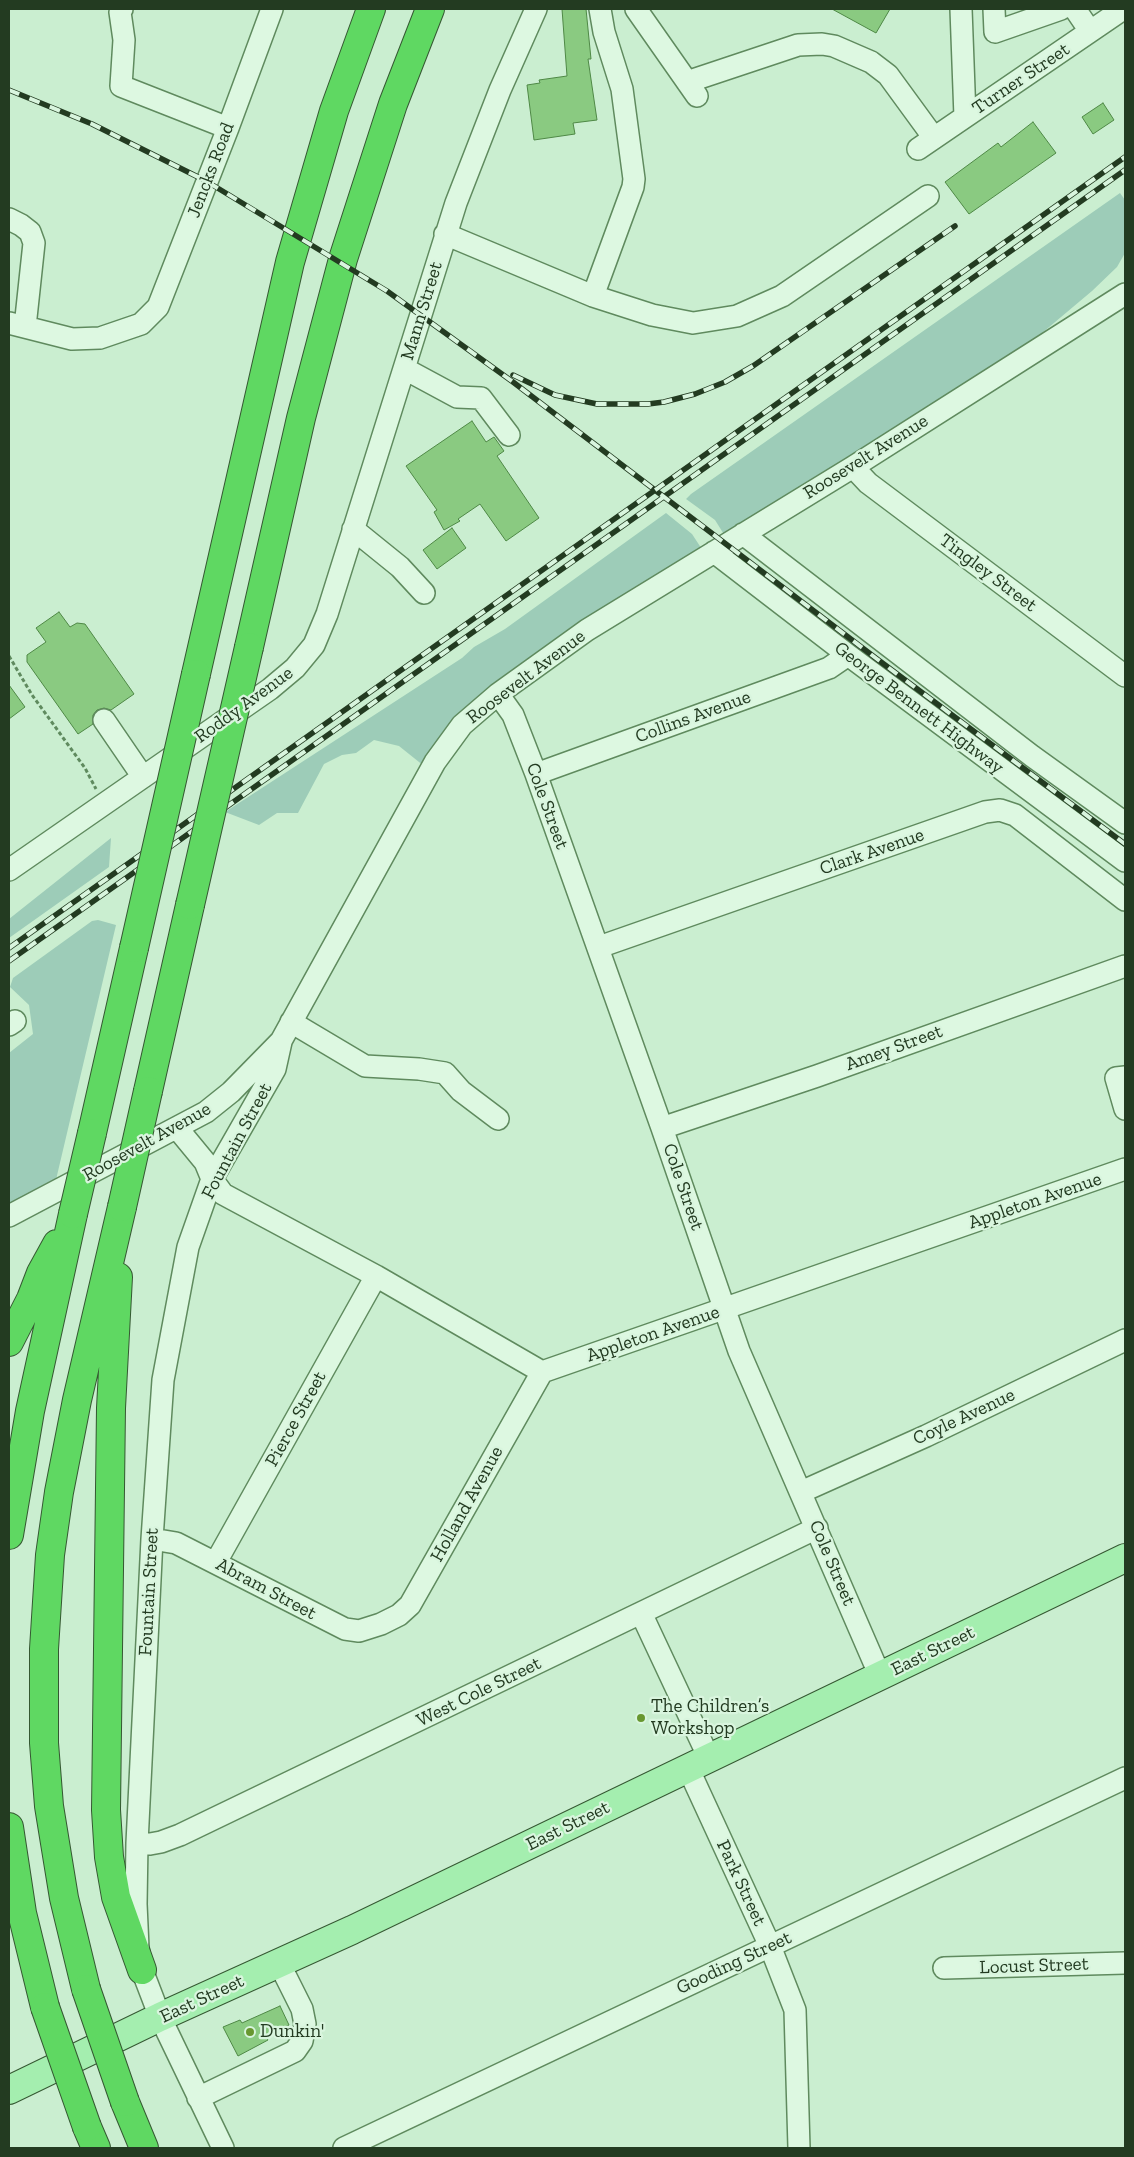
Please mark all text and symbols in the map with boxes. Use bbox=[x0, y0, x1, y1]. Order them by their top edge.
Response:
street label: Turner Street bbox=[968, 38, 1074, 120]
street label: Jencks Road bbox=[182, 119, 240, 221]
street label: Mann Street bbox=[396, 259, 448, 363]
street label: Roosevelt Avenue bbox=[799, 410, 933, 504]
street label: Tingley Street bbox=[935, 529, 1041, 617]
street label: Roosevelt Avenue bbox=[462, 625, 590, 729]
street label: George Bennett Highway bbox=[830, 637, 1008, 779]
street label: Roddy Avenue bbox=[190, 662, 298, 748]
street label: Collins Avenue bbox=[632, 686, 754, 748]
street label: Cole Street bbox=[521, 760, 573, 852]
street label: Clark Avenue bbox=[817, 824, 927, 880]
street label: Amey Street bbox=[842, 1020, 946, 1076]
street label: Fountain Street bbox=[197, 1079, 277, 1203]
street label: Roosevelt Avenue bbox=[79, 1097, 215, 1187]
street label: Cole Street bbox=[658, 1141, 708, 1233]
street label: Appleton Avenue bbox=[965, 1168, 1105, 1234]
street label: Appleton Avenue bbox=[583, 1301, 723, 1367]
street label: Pierce Street bbox=[261, 1367, 331, 1471]
street label: Coyle Avenue bbox=[909, 1383, 1019, 1451]
street label: Holland Avenue bbox=[426, 1442, 508, 1566]
street label: Cole Street bbox=[804, 1517, 860, 1609]
street label: Fountain Street bbox=[134, 1527, 164, 1657]
street label: Abram Street bbox=[212, 1553, 320, 1625]
street label: East Street bbox=[888, 1621, 978, 1681]
street label: West Cole Street bbox=[413, 1652, 545, 1732]
place label: The Children’s Workshop bbox=[651, 1696, 769, 1740]
marker: The Children’s Workshop bbox=[635, 1712, 647, 1724]
street label: East Street bbox=[523, 1796, 613, 1856]
street label: Park Street bbox=[711, 1836, 771, 1930]
street label: Gooding Street bbox=[673, 1926, 795, 2000]
street label: Locust Street bbox=[979, 1953, 1089, 1979]
street label: East Street bbox=[156, 1970, 248, 2028]
place label: Dunkin' bbox=[260, 2021, 324, 2043]
marker: Dunkin' bbox=[244, 2026, 256, 2038]

